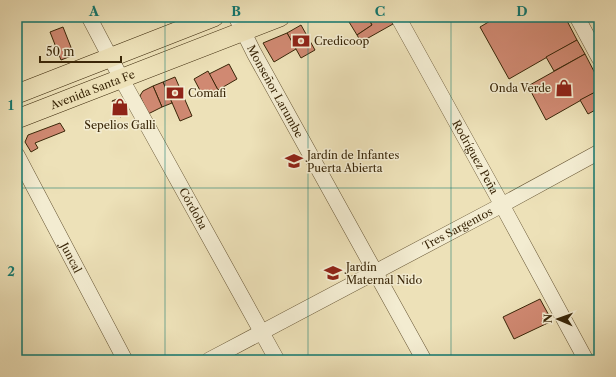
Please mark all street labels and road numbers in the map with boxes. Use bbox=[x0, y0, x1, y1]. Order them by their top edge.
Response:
street label: Monseñor Larumbe bbox=[244, 43, 306, 140]
street label: Avenida Santa Fe bbox=[47, 67, 137, 113]
street label: Rodríguez Peña bbox=[449, 118, 502, 197]
street label: Córdoba bbox=[176, 185, 210, 232]
street label: Tres Sargentos bbox=[420, 204, 495, 253]
street label: Juncal bbox=[56, 238, 85, 276]

